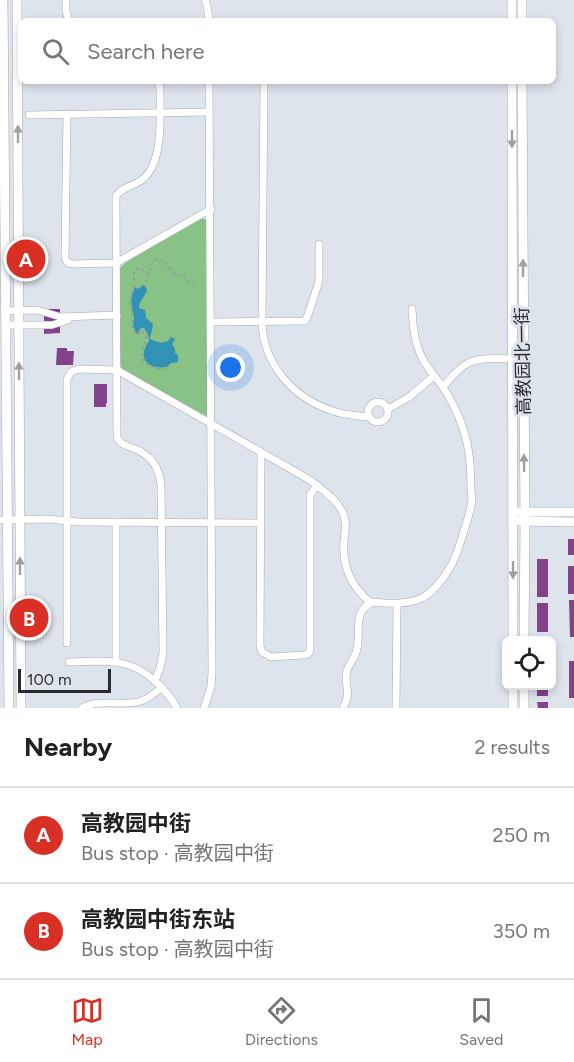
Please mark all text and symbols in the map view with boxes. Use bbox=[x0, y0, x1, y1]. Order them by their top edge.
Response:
search box bbox=[18, 18, 556, 84]
icon: search bbox=[39, 35, 72, 68]
text: Search here bbox=[87, 38, 205, 65]
one-way arrow bbox=[14, 124, 23, 143]
one-way arrow bbox=[507, 130, 517, 149]
pin: A bbox=[6, 236, 46, 282]
one-way arrow bbox=[518, 258, 528, 277]
street label: 高教园北一街 bbox=[511, 307, 535, 415]
your location bbox=[216, 353, 245, 382]
one-way arrow bbox=[14, 361, 24, 380]
one-way arrow bbox=[519, 453, 529, 472]
one-way arrow bbox=[15, 556, 25, 575]
one-way arrow bbox=[508, 561, 518, 580]
pin: B bbox=[9, 596, 48, 640]
map controls bbox=[502, 636, 556, 690]
button: locate bbox=[502, 636, 556, 690]
scale bar bbox=[18, 666, 111, 694]
text: 100 m bbox=[27, 670, 72, 689]
text: Nearby bbox=[24, 731, 112, 763]
text: 2 results bbox=[474, 735, 550, 759]
text: 高教园中街 bbox=[81, 810, 191, 837]
text: A bbox=[36, 823, 51, 847]
text: 250 m bbox=[493, 823, 550, 847]
text: Bus stop · 高教园中街 bbox=[81, 841, 274, 865]
text: 高教园中街东站 bbox=[81, 906, 235, 933]
text: B bbox=[37, 919, 50, 943]
text: 350 m bbox=[493, 919, 550, 943]
text: Bus stop · 高教园中街 bbox=[81, 937, 274, 961]
tab: Map bbox=[71, 994, 104, 1049]
tab: Directions bbox=[245, 994, 318, 1049]
tab: Saved bbox=[459, 994, 503, 1049]

